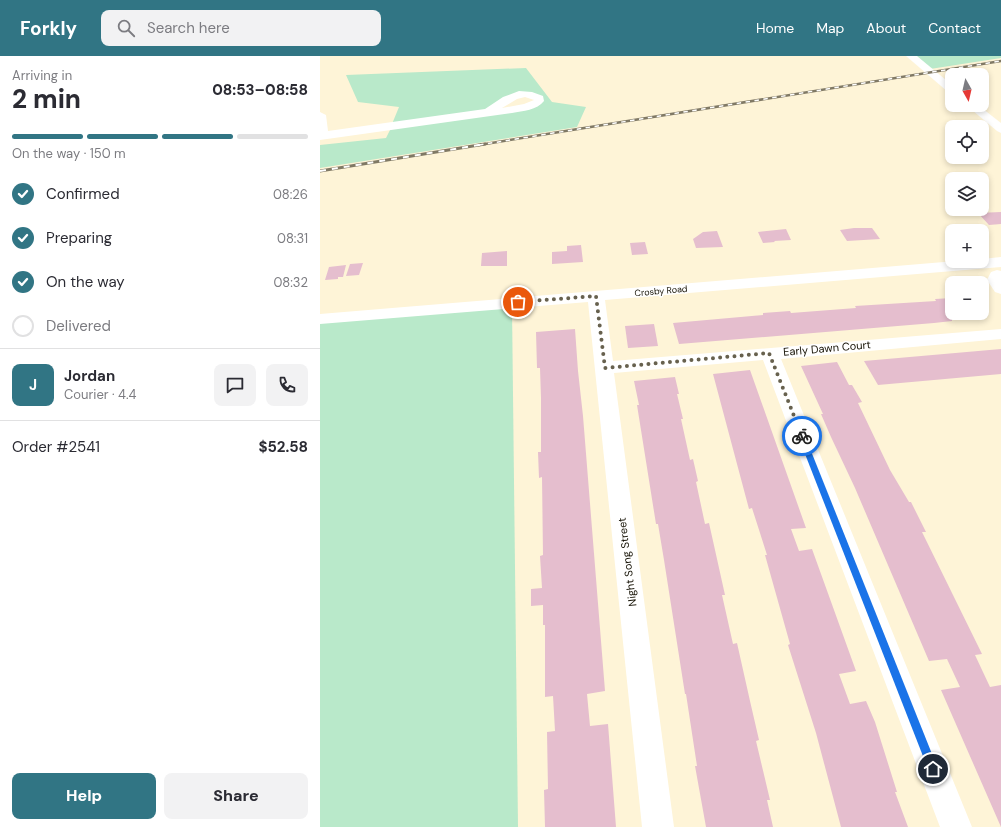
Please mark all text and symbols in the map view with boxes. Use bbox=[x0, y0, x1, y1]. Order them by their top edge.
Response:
search box bbox=[101, 10, 381, 46]
text: Forkly bbox=[20, 16, 77, 41]
icon: search bbox=[115, 17, 137, 39]
text: Search here bbox=[147, 18, 230, 38]
text: Home bbox=[756, 19, 794, 37]
text: Map bbox=[816, 19, 844, 37]
text: About bbox=[866, 19, 906, 37]
text: Contact bbox=[928, 19, 981, 37]
text: Arriving in bbox=[12, 67, 72, 84]
north arrow bbox=[945, 68, 989, 112]
map controls bbox=[945, 68, 989, 320]
text: 08:53–08:58 bbox=[212, 80, 308, 100]
text: 2 min bbox=[12, 82, 81, 116]
button: locate bbox=[945, 120, 989, 164]
text: On the way · 150 m bbox=[12, 145, 126, 162]
button: layers bbox=[945, 172, 989, 216]
icon: check bbox=[12, 183, 34, 205]
text: Confirmed bbox=[46, 184, 120, 204]
text: 08:26 bbox=[273, 186, 308, 203]
button: + bbox=[945, 224, 989, 268]
icon: check bbox=[12, 227, 34, 249]
text: Preparing bbox=[46, 228, 112, 248]
text: 08:31 bbox=[277, 230, 308, 247]
icon: check bbox=[12, 271, 34, 293]
text: On the way bbox=[46, 272, 125, 292]
text: 08:32 bbox=[273, 274, 308, 291]
button: − bbox=[945, 276, 989, 320]
street label: Crosby Road bbox=[634, 283, 688, 299]
pin bbox=[501, 285, 535, 319]
icon: bag bbox=[507, 291, 529, 313]
text: Delivered bbox=[46, 316, 111, 336]
street label: Early Dawn Court bbox=[783, 337, 871, 359]
button: chat bbox=[214, 364, 256, 406]
button: phone bbox=[266, 364, 308, 406]
text: Jordan bbox=[64, 366, 115, 386]
text: J bbox=[29, 375, 37, 395]
text: Courier · 4.4 bbox=[64, 386, 136, 403]
courier bbox=[782, 416, 822, 456]
icon: bike bbox=[791, 425, 813, 447]
text: Order #2541 bbox=[12, 437, 100, 457]
text: $52.58 bbox=[258, 437, 308, 457]
street label: Night Song Street bbox=[615, 517, 639, 607]
pin bbox=[916, 752, 950, 786]
icon: home bbox=[922, 758, 944, 780]
button: Help bbox=[12, 773, 156, 819]
button: Share bbox=[164, 773, 308, 819]

